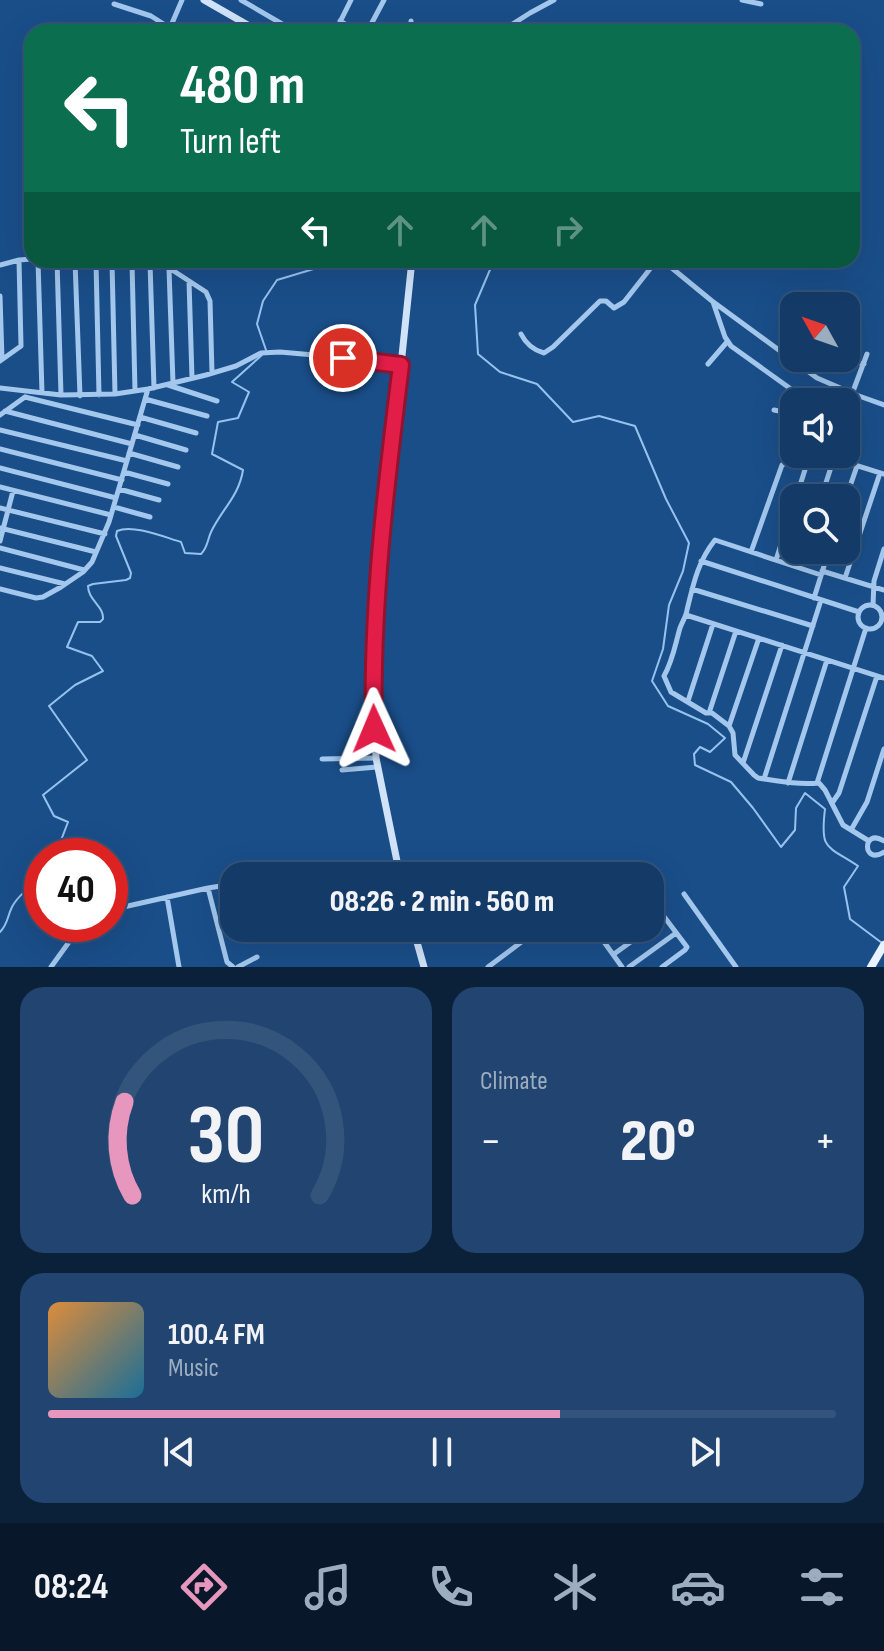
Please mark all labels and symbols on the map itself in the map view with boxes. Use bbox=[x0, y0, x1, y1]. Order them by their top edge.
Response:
north arrow bbox=[780, 292, 860, 372]
pin bbox=[309, 324, 377, 392]
position arrow bbox=[332, 687, 416, 771]
speed limit sign: 40 bbox=[24, 838, 128, 942]

